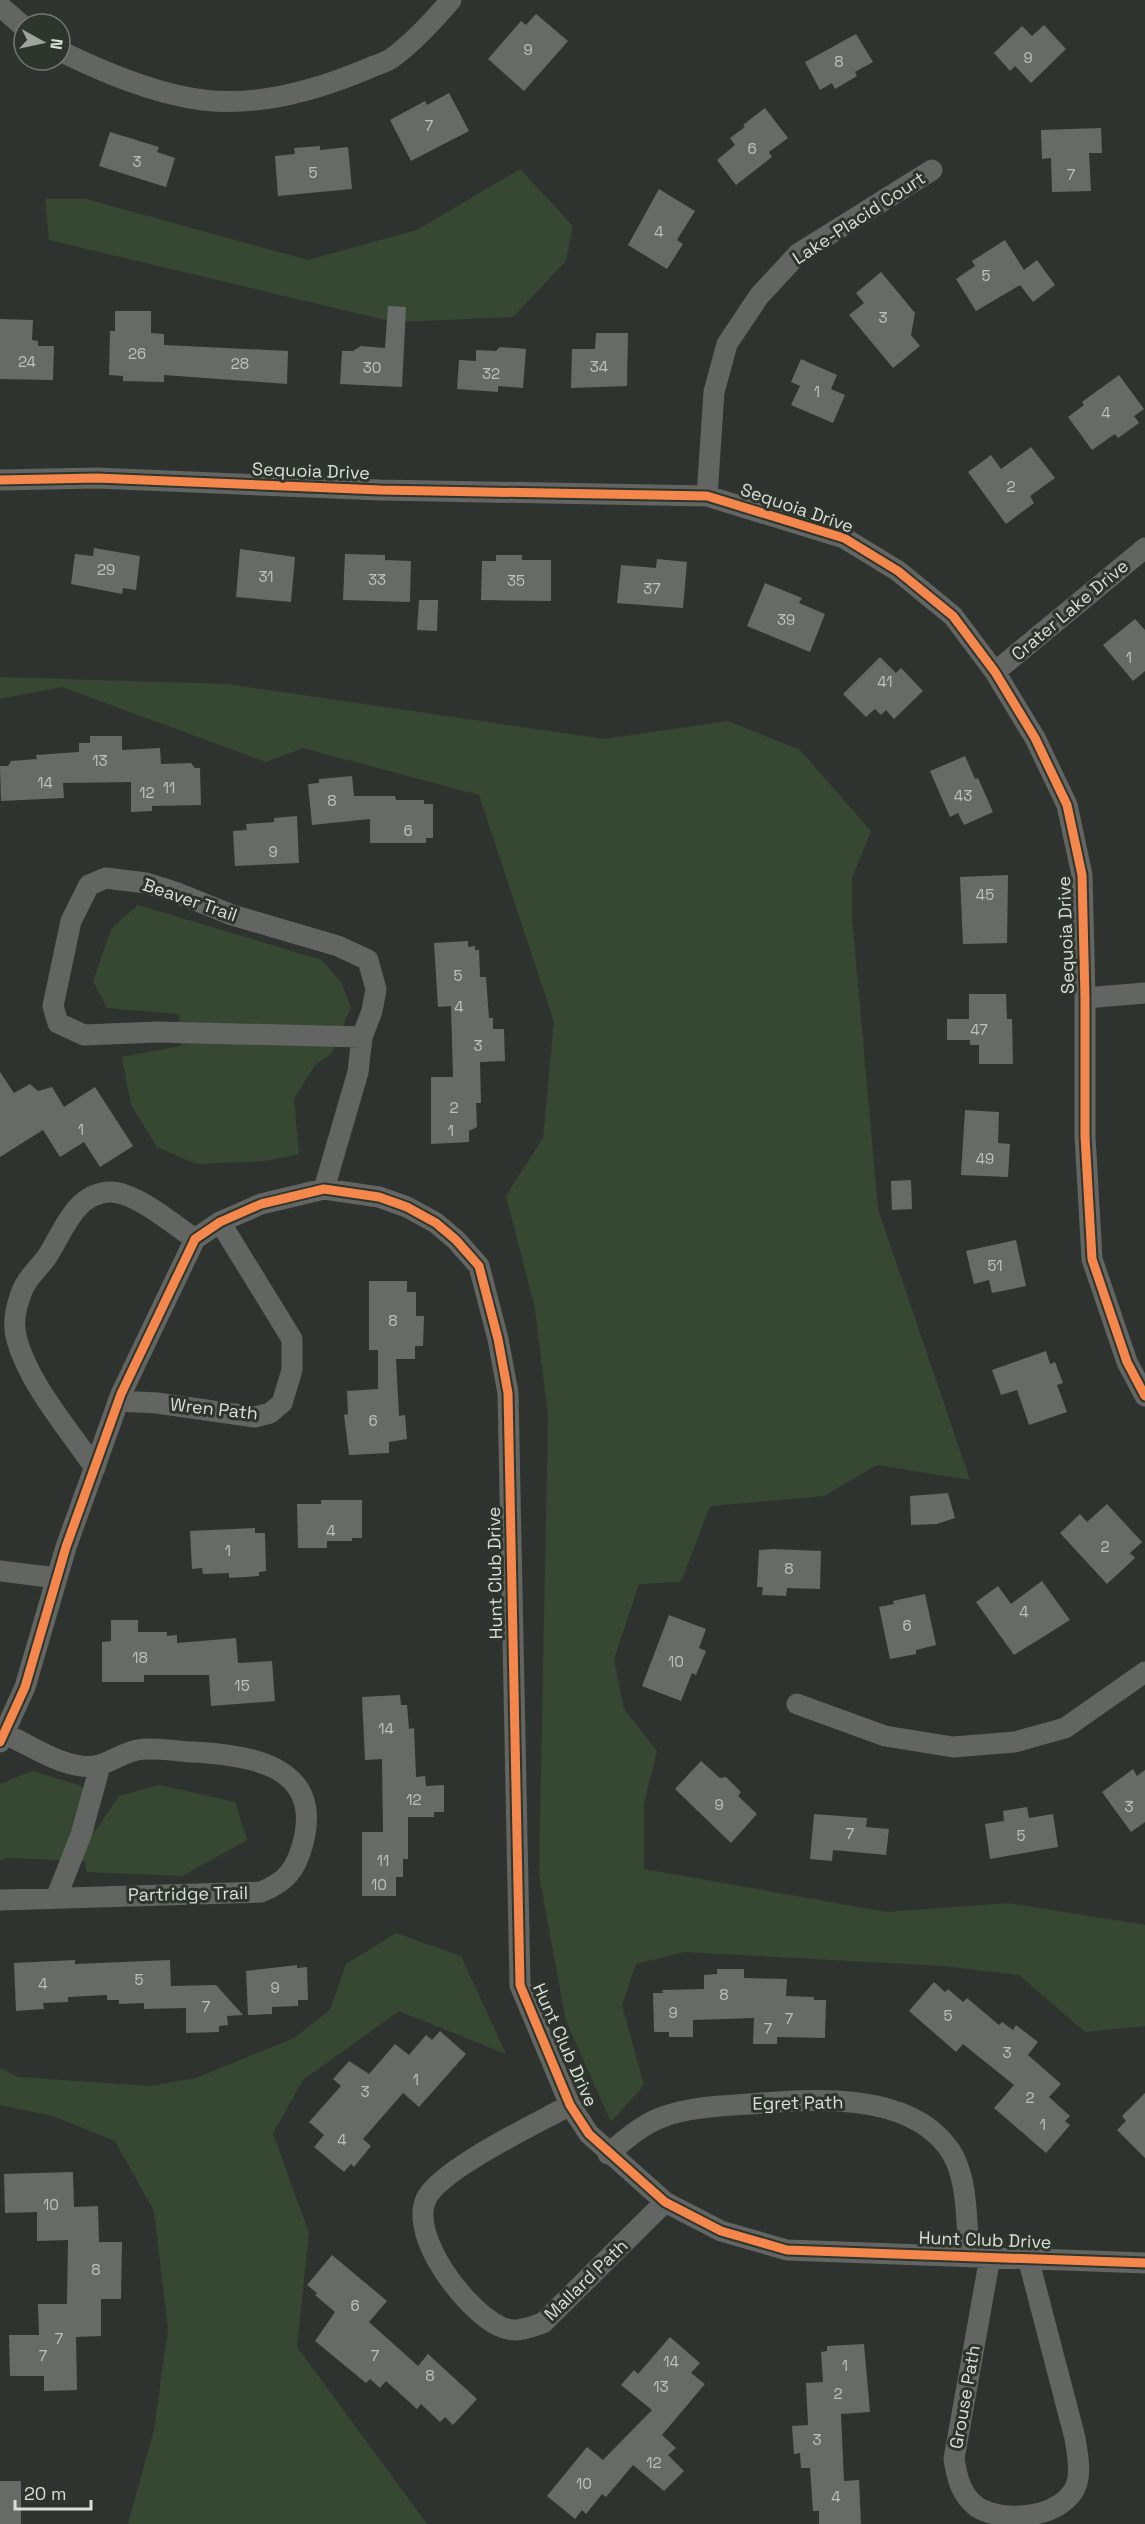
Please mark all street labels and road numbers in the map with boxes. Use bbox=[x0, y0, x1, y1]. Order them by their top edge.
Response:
street label: Lake-Placid Court bbox=[788, 166, 929, 269]
street label: Sequoia Drive bbox=[252, 457, 370, 484]
street label: Sequoia Drive bbox=[738, 477, 857, 538]
street label: Crater Lake Drive bbox=[1007, 554, 1133, 665]
street label: Beaver Trail bbox=[140, 873, 240, 926]
street label: Sequoia Drive bbox=[1052, 876, 1079, 994]
street label: Wren Path bbox=[169, 1392, 259, 1425]
street label: Hunt Club Drive bbox=[482, 1506, 507, 1640]
street label: Partridge Trail bbox=[128, 1881, 248, 1906]
street label: Hunt Club Drive bbox=[528, 1979, 603, 2110]
street label: Egret Path bbox=[752, 2090, 844, 2115]
street label: Hunt Club Drive bbox=[918, 2226, 1052, 2253]
street label: Mallard Path bbox=[539, 2234, 632, 2325]
street label: Grouse Path bbox=[944, 2343, 985, 2451]

